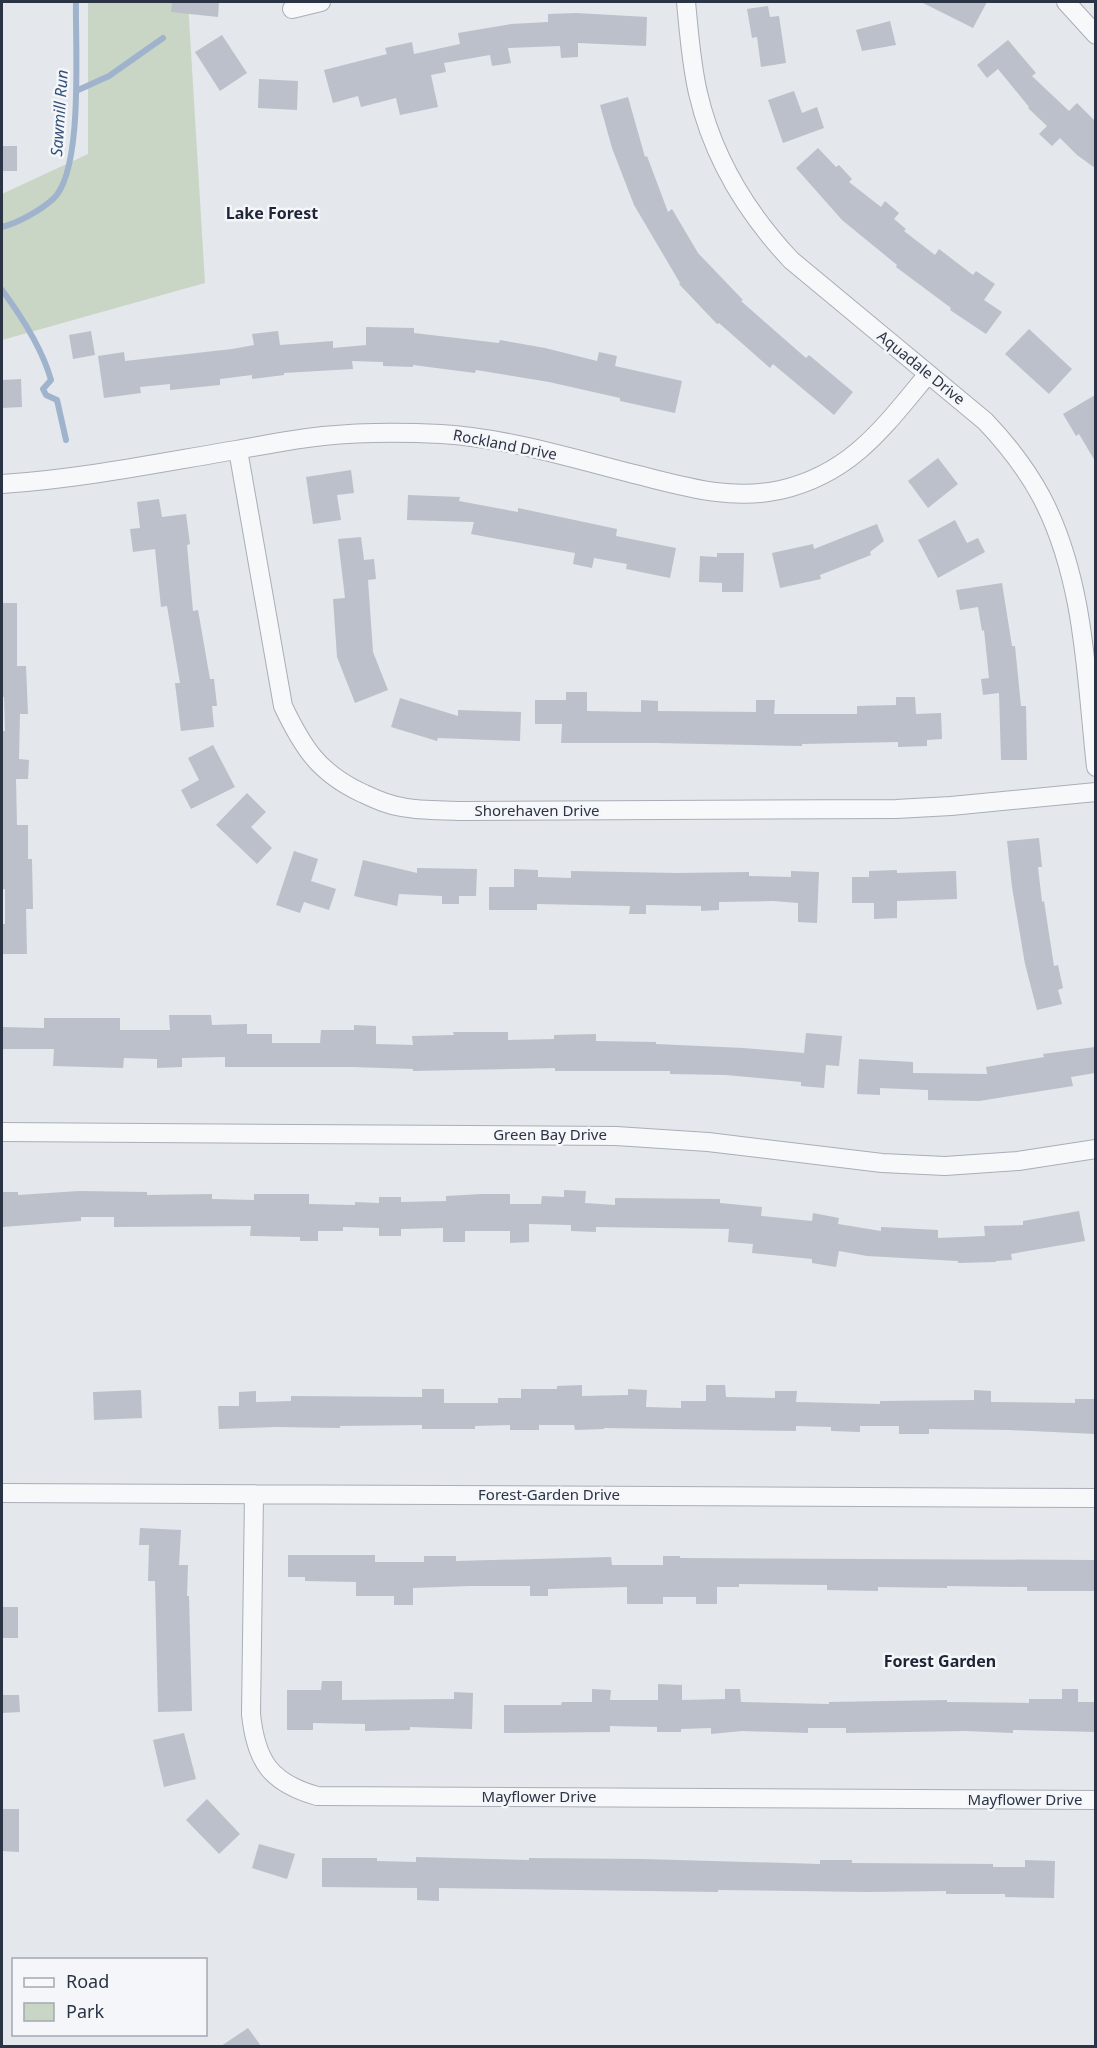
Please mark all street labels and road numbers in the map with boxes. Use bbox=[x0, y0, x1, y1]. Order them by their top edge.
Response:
street label: Aquadale Drive bbox=[874, 326, 970, 409]
street label: Rockland Drive bbox=[452, 424, 559, 464]
street label: Shorehaven Drive bbox=[475, 800, 599, 820]
street label: Green Bay Drive bbox=[493, 1124, 607, 1144]
street label: Forest-Garden Drive bbox=[478, 1484, 620, 1504]
street label: Mayflower Drive bbox=[482, 1786, 596, 1806]
street label: Mayflower Drive bbox=[968, 1789, 1082, 1809]

